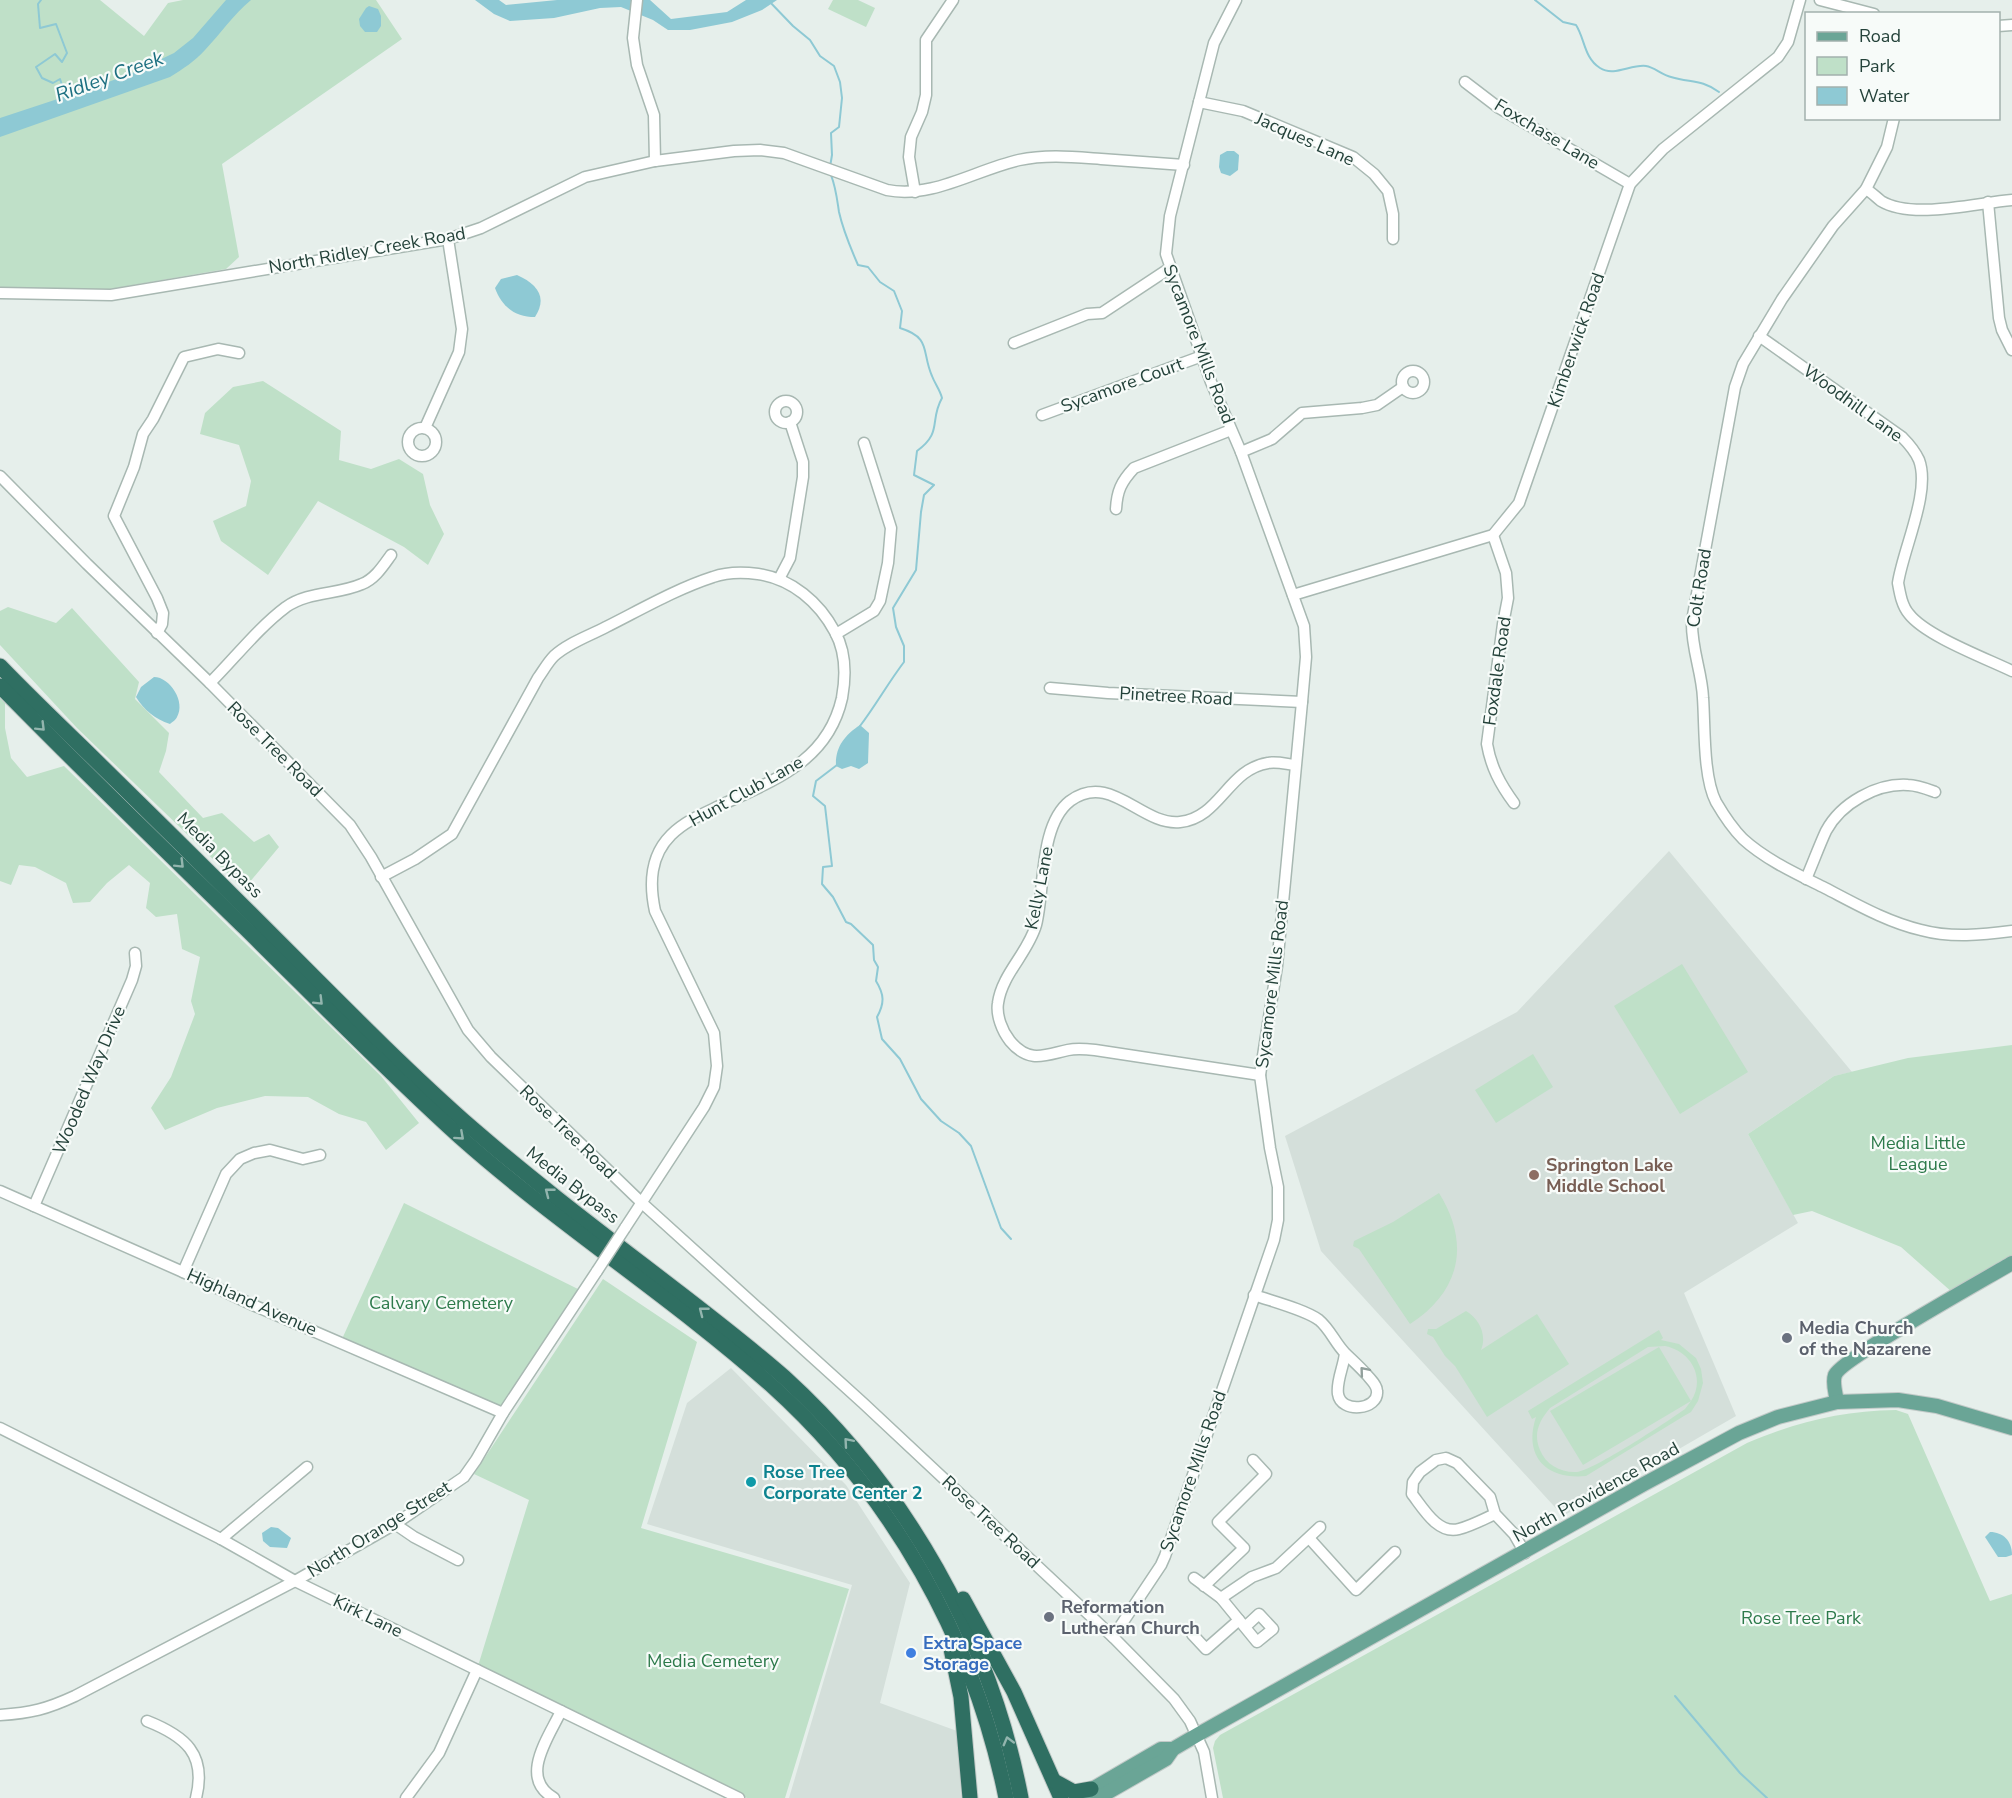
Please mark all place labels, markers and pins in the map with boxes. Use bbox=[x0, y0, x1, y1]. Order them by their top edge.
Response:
place label: Springton Lake Middle School bbox=[1546, 1153, 1673, 1198]
marker: Springton Lake Middle School bbox=[1527, 1168, 1541, 1182]
place label: Media Church of the Nazarene bbox=[1799, 1316, 1932, 1361]
marker: Media Church of the Nazarene bbox=[1780, 1331, 1794, 1345]
place label: Rose Tree Corporate Center 2 bbox=[763, 1460, 923, 1505]
marker: Rose Tree Corporate Center 2 bbox=[744, 1475, 758, 1489]
place label: Reformation Lutheran Church bbox=[1061, 1595, 1200, 1640]
marker: Reformation Lutheran Church bbox=[1042, 1610, 1056, 1624]
place label: Extra Space Storage bbox=[923, 1631, 1022, 1676]
marker: Extra Space Storage bbox=[904, 1646, 918, 1660]

